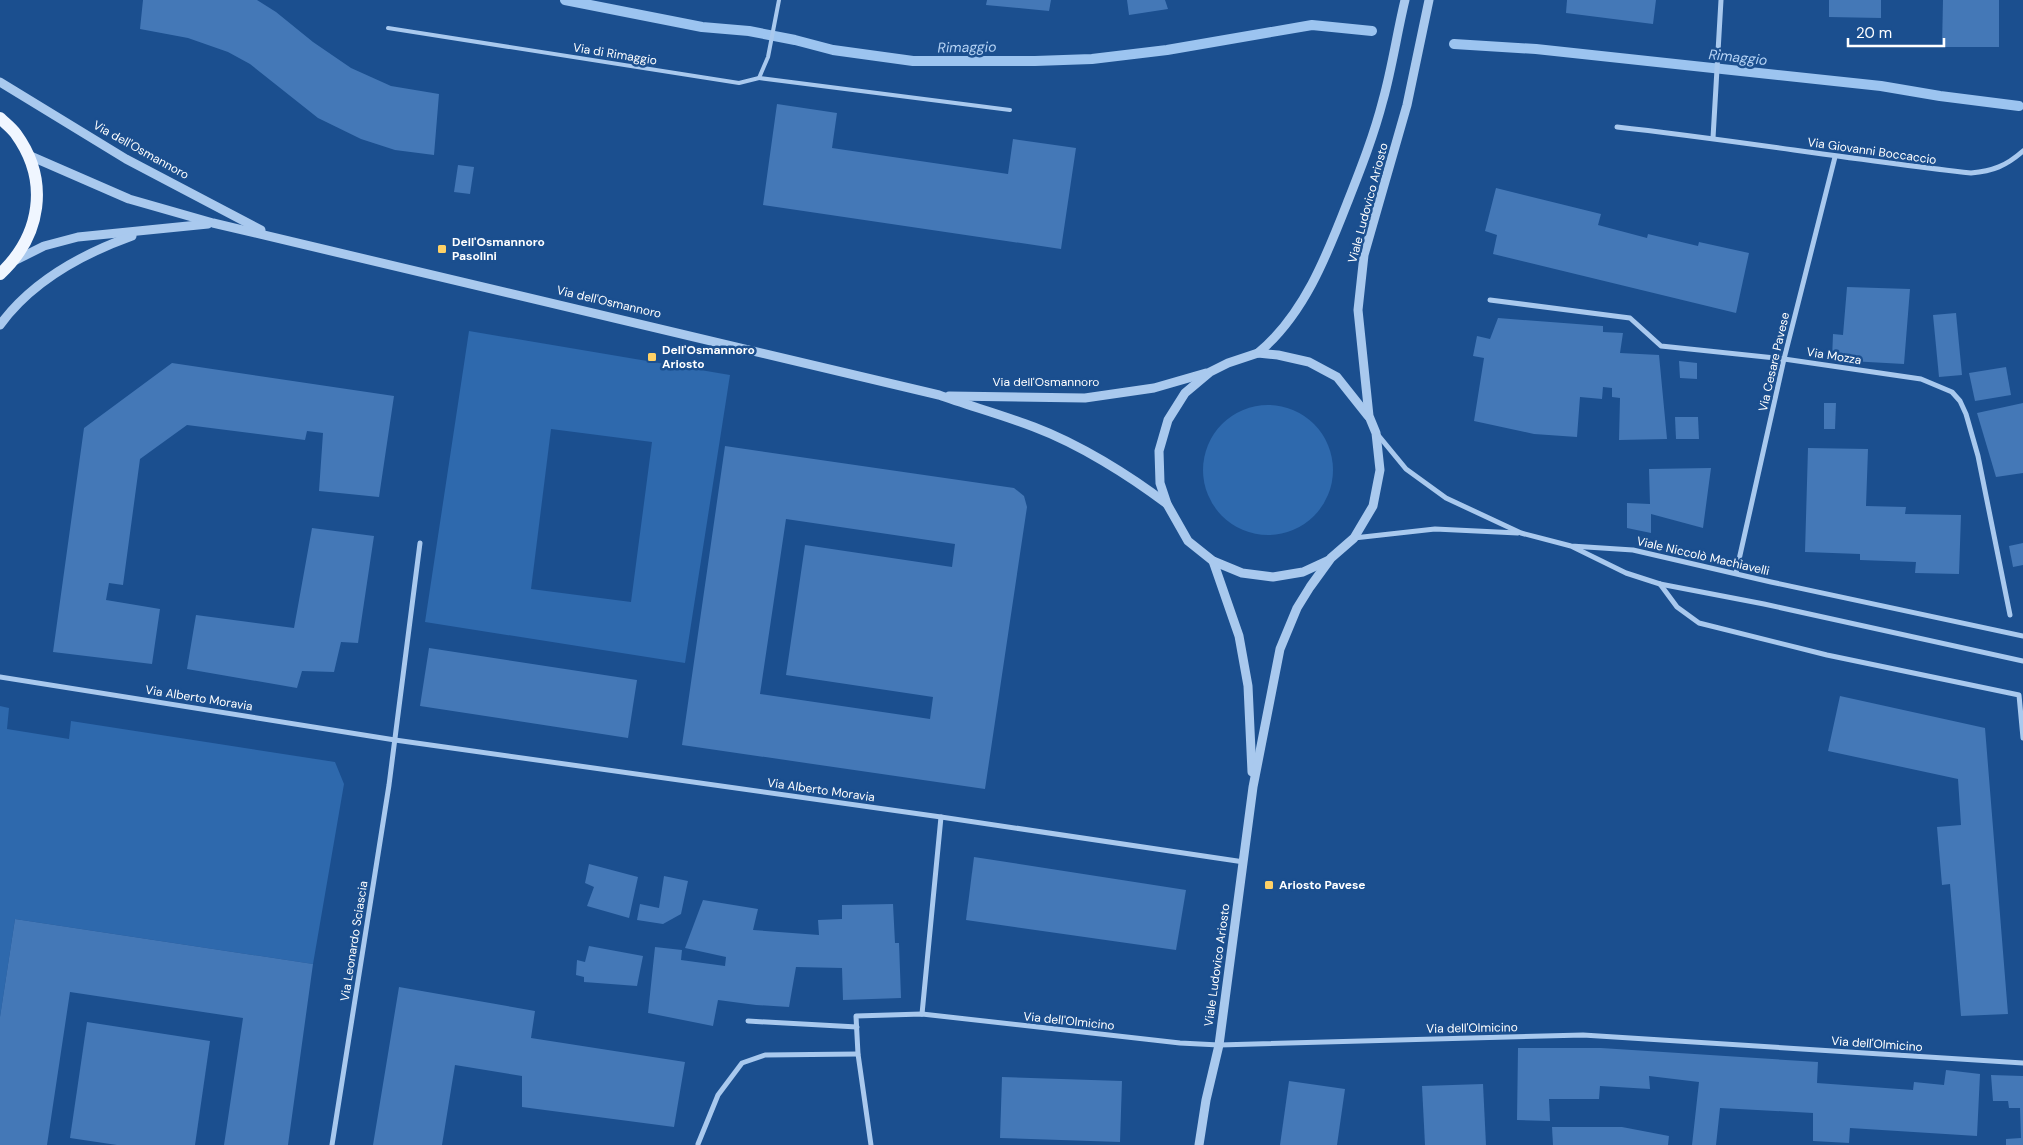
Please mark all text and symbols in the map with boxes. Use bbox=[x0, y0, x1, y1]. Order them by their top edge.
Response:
scale bar bbox=[1848, 15, 1944, 47]
text: 20 m bbox=[1856, 23, 1892, 43]
water label: Rimaggio bbox=[937, 37, 997, 57]
street label: Via di Rimaggio bbox=[572, 39, 658, 69]
water label: Rimaggio bbox=[1708, 45, 1768, 69]
street label: Via dell'Osmannoro bbox=[90, 117, 192, 183]
street label: Via Giovanni Boccaccio bbox=[1806, 134, 1938, 168]
street label: Viale Ludovico Ariosto bbox=[1344, 141, 1392, 265]
place label: Dell'Osmannoro Pasolini bbox=[452, 234, 545, 264]
marker: Dell'Osmannoro Pasolini bbox=[436, 243, 448, 255]
street label: Via dell'Osmannoro bbox=[555, 282, 663, 322]
street label: Via Cesare Pavese bbox=[1755, 311, 1793, 413]
place label: Dell'Osmannoro Ariosto bbox=[662, 342, 755, 372]
street label: Via Mozza bbox=[1805, 344, 1863, 368]
marker: Dell'Osmannoro Ariosto bbox=[646, 351, 658, 363]
street label: Via dell'Osmannoro bbox=[993, 374, 1099, 390]
street label: Viale Niccolò Machiavelli bbox=[1635, 533, 1771, 579]
street label: Via Alberto Moravia bbox=[144, 682, 254, 714]
street label: Via Alberto Moravia bbox=[766, 775, 876, 805]
place label: Ariosto Pavese bbox=[1279, 877, 1366, 893]
marker: Ariosto Pavese bbox=[1263, 879, 1275, 891]
street label: Via Leonardo Sciascia bbox=[337, 880, 371, 1002]
street label: Viale Ludovico Ariosto bbox=[1200, 903, 1234, 1027]
street label: Via dell'Olmicino bbox=[1023, 1008, 1115, 1034]
street label: Via dell'Olmicino bbox=[1426, 1019, 1518, 1037]
street label: Via dell'Olmicino bbox=[1831, 1033, 1923, 1055]

